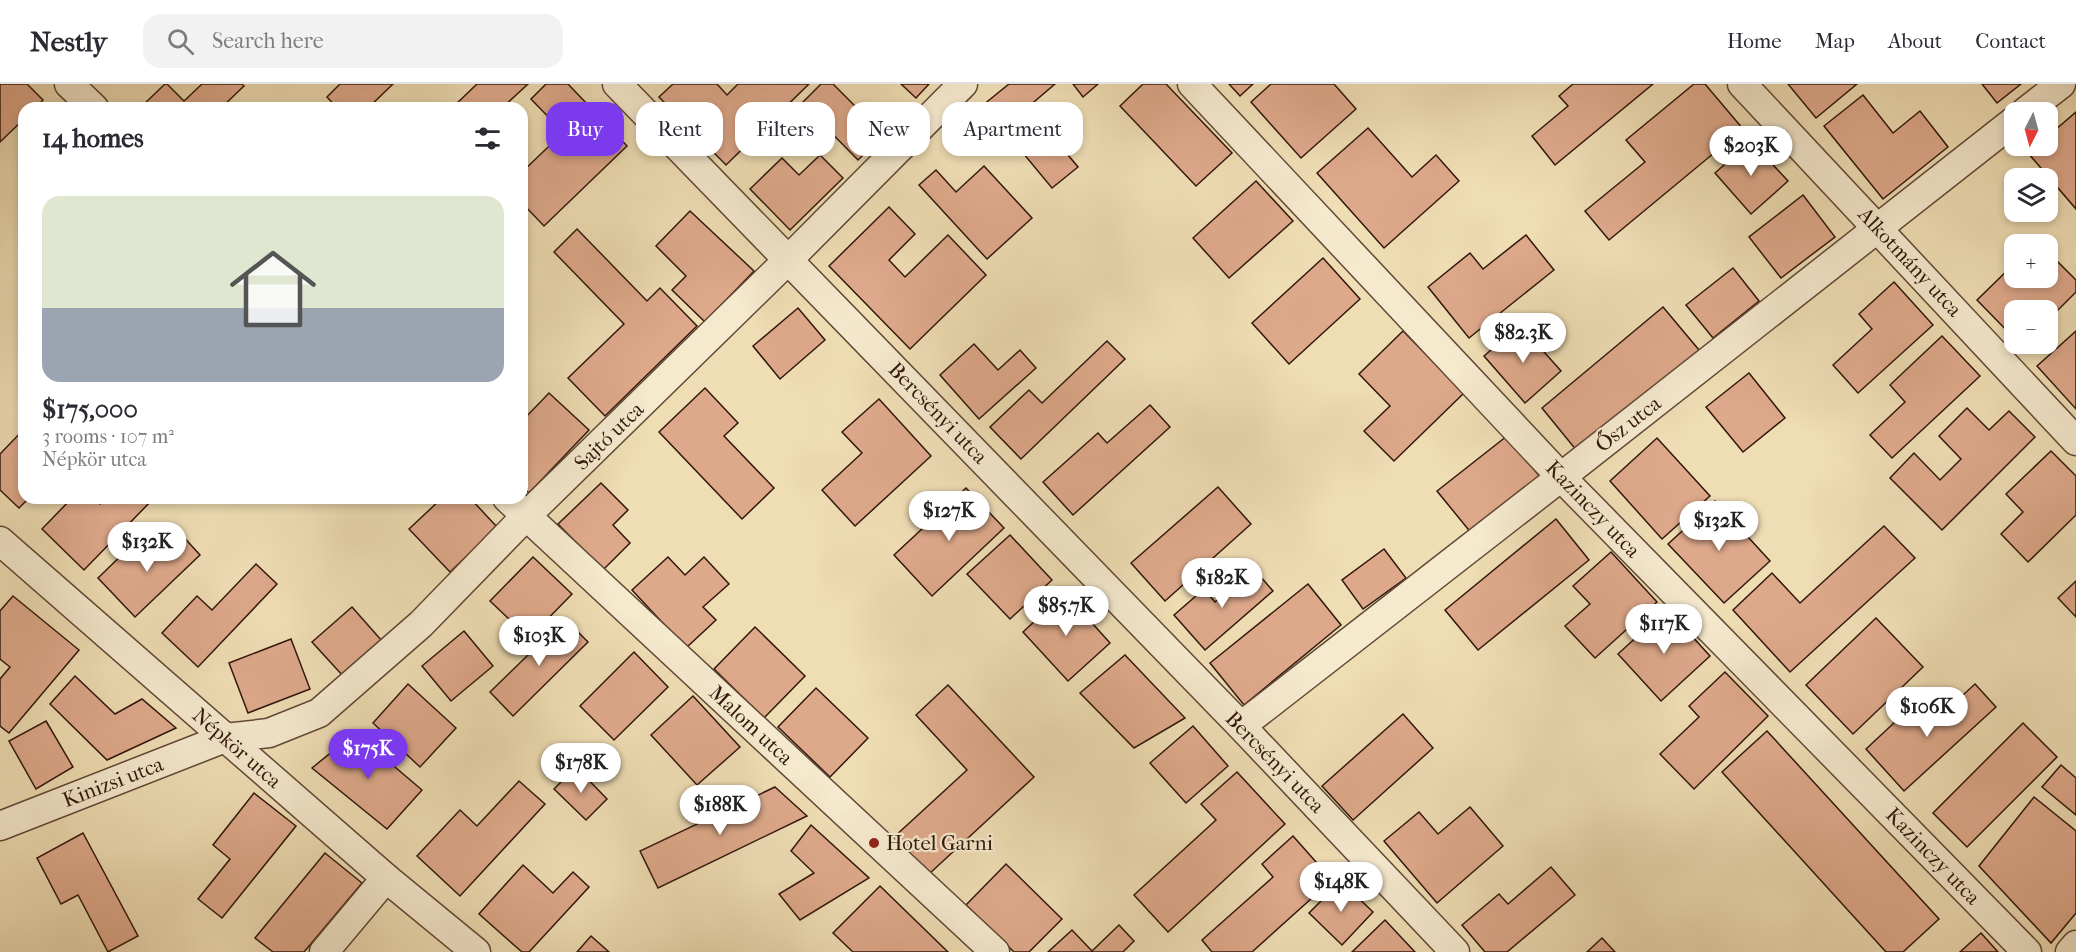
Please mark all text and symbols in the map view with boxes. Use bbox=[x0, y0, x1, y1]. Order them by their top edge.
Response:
search box bbox=[143, 14, 563, 68]
text: Nestly bbox=[30, 25, 107, 58]
icon: search bbox=[164, 25, 197, 58]
text: Search here bbox=[212, 28, 324, 54]
text: Home bbox=[1727, 29, 1782, 53]
text: Map bbox=[1815, 29, 1855, 53]
text: About bbox=[1888, 29, 1942, 53]
text: Contact bbox=[1975, 29, 2046, 53]
chip: Buy bbox=[546, 102, 624, 156]
chip: Rent bbox=[636, 102, 723, 156]
chip: Filters bbox=[735, 102, 835, 156]
chip: New bbox=[847, 102, 930, 156]
chip: Apartment bbox=[942, 102, 1083, 156]
north arrow bbox=[2004, 102, 2058, 156]
map controls bbox=[2004, 102, 2058, 354]
icon: filters bbox=[471, 122, 504, 155]
text: 14 homes bbox=[42, 123, 144, 154]
pin: $203K bbox=[1709, 126, 1793, 177]
text: $203K bbox=[1723, 134, 1779, 157]
button: layers bbox=[2004, 168, 2058, 222]
street label: Alkotmány utca bbox=[1853, 202, 1967, 322]
button: + bbox=[2004, 234, 2058, 288]
icon: home bbox=[219, 235, 327, 343]
button: − bbox=[2004, 300, 2058, 354]
pin: $82.3K bbox=[1474, 313, 1572, 364]
text: $82.3K bbox=[1494, 321, 1552, 344]
street label: Bercsényi utca bbox=[884, 357, 993, 469]
street label: Ősz utca bbox=[1590, 390, 1666, 457]
text: $175,000 bbox=[42, 394, 138, 425]
street label: Sajtó utca bbox=[569, 397, 649, 475]
text: 3 rooms · 107 m² bbox=[42, 425, 174, 448]
text: Népkör utca bbox=[42, 448, 147, 471]
street label: Kazinczy utca bbox=[1541, 456, 1645, 563]
pin: $127K bbox=[907, 491, 991, 542]
text: $127K bbox=[923, 499, 975, 522]
pin: $132K bbox=[1677, 501, 1761, 552]
text: $132K bbox=[1693, 509, 1745, 532]
pin: $132K bbox=[105, 522, 189, 573]
text: $132K bbox=[121, 530, 173, 553]
pin: $182K bbox=[1180, 558, 1264, 609]
text: $182K bbox=[1195, 566, 1249, 589]
pin: $85.7K bbox=[1017, 586, 1115, 637]
text: $85.7K bbox=[1038, 594, 1094, 617]
pin: $117K bbox=[1622, 604, 1706, 655]
text: $117K bbox=[1639, 612, 1689, 635]
pin: $103K bbox=[497, 616, 581, 667]
text: $103K bbox=[513, 624, 565, 647]
street label: Malom utca bbox=[704, 680, 798, 770]
pin: $106K bbox=[1885, 687, 1969, 738]
text: $106K bbox=[1900, 695, 1954, 718]
street label: Népkör utca bbox=[188, 703, 287, 793]
street label: Bercsényi utca bbox=[1221, 706, 1330, 818]
pin: $175K bbox=[326, 729, 410, 780]
text: $175K bbox=[343, 737, 393, 760]
pin: $178K bbox=[539, 743, 623, 794]
text: $178K bbox=[555, 751, 607, 774]
street label: Kinizsi utca bbox=[59, 752, 167, 812]
pin: $188K bbox=[678, 785, 762, 836]
text: $188K bbox=[694, 793, 746, 816]
street label: Kazinczy utca bbox=[1881, 803, 1985, 910]
place label: Hotel Garni bbox=[886, 831, 993, 855]
marker: Hotel Garni bbox=[867, 836, 881, 850]
pin: $148K bbox=[1299, 862, 1383, 913]
text: $148K bbox=[1314, 870, 1368, 893]

